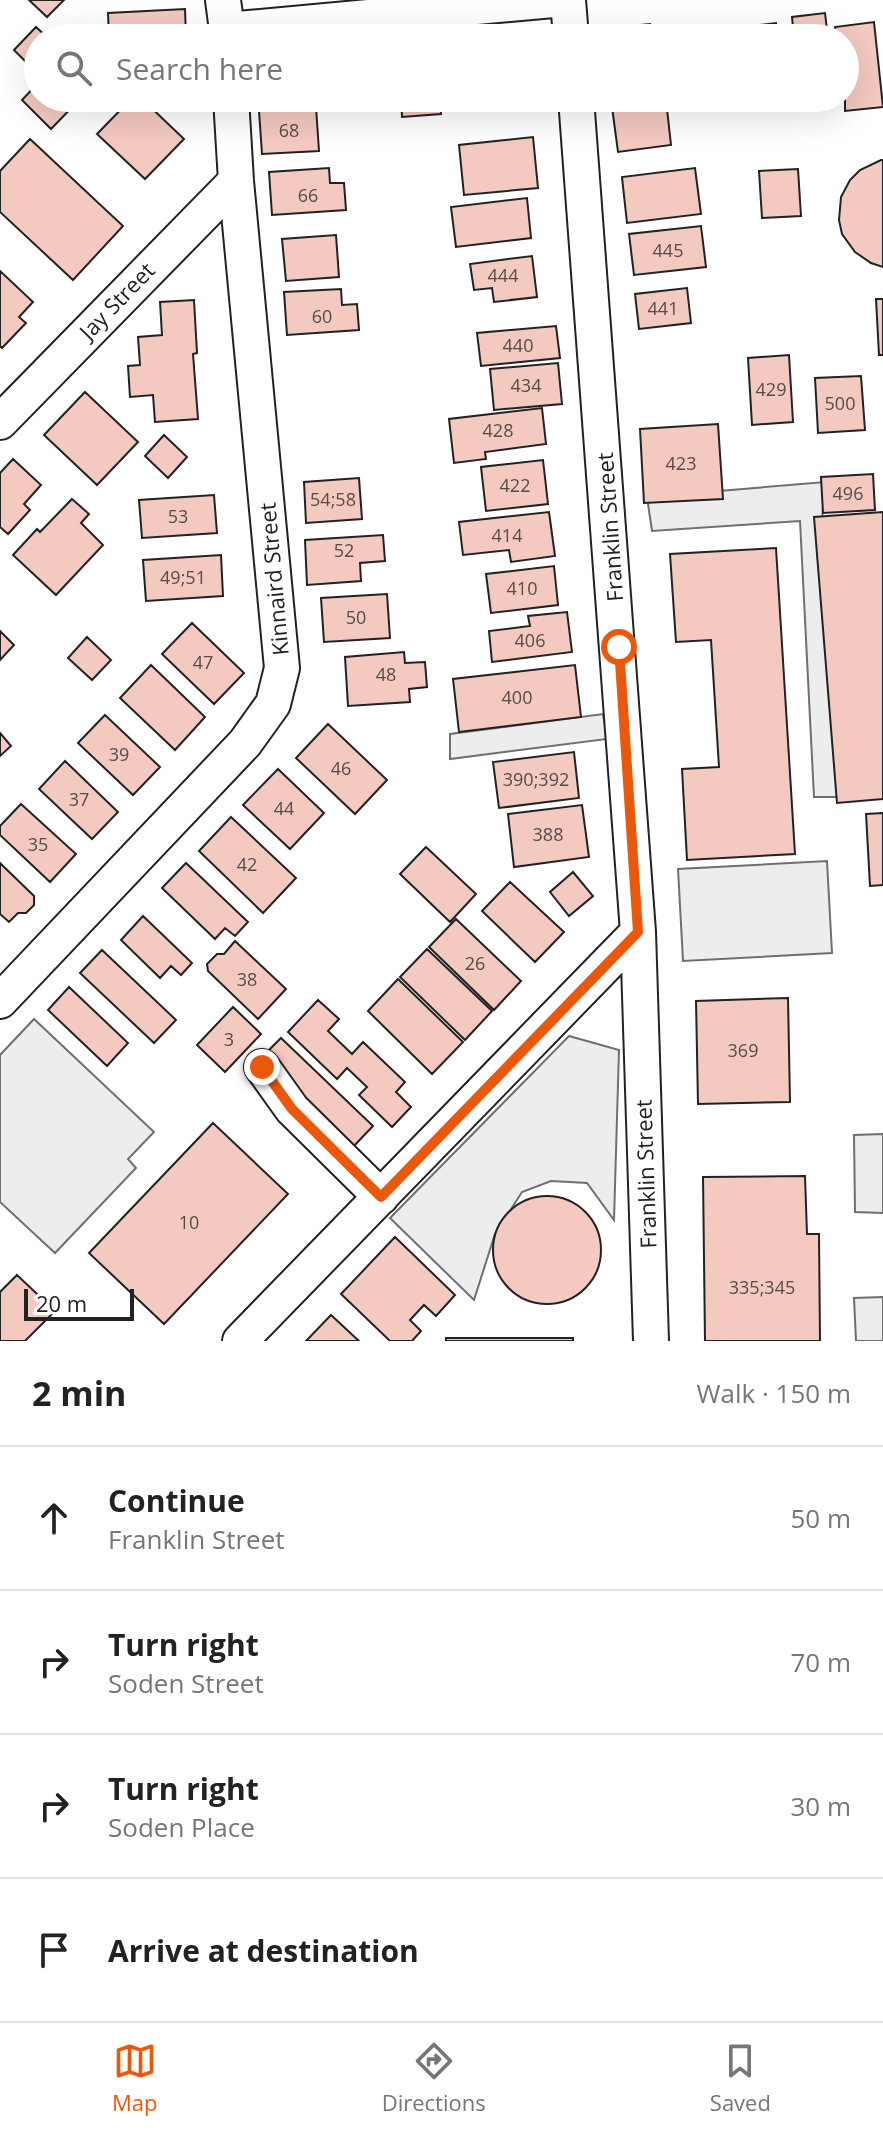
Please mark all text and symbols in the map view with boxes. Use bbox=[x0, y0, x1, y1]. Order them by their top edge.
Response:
search box bbox=[24, 24, 859, 112]
icon: search bbox=[52, 46, 96, 90]
text: Search here bbox=[116, 48, 283, 89]
house number: 68 bbox=[279, 118, 299, 142]
house number: 66 bbox=[298, 183, 318, 207]
house number: 445 bbox=[653, 238, 683, 262]
street label: Jay Street bbox=[71, 255, 161, 347]
house number: 444 bbox=[488, 263, 518, 287]
house number: 441 bbox=[648, 296, 678, 320]
house number: 60 bbox=[312, 304, 332, 328]
house number: 440 bbox=[503, 333, 533, 357]
house number: 434 bbox=[511, 373, 541, 397]
house number: 429 bbox=[756, 377, 786, 401]
house number: 500 bbox=[825, 391, 855, 415]
house number: 428 bbox=[483, 418, 513, 442]
street label: Franklin Street bbox=[589, 451, 629, 603]
house number: 423 bbox=[666, 451, 696, 475]
house number: 422 bbox=[500, 473, 530, 497]
house number: 496 bbox=[833, 481, 863, 505]
house number: 54;58 bbox=[310, 487, 356, 511]
street label: Kinnaird Street bbox=[251, 501, 295, 657]
house number: 53 bbox=[168, 504, 188, 528]
house number: 414 bbox=[492, 523, 522, 547]
house number: 52 bbox=[334, 538, 354, 562]
house number: 49;51 bbox=[160, 565, 206, 589]
house number: 410 bbox=[507, 576, 537, 600]
house number: 50 bbox=[346, 605, 366, 629]
house number: 406 bbox=[515, 628, 545, 652]
route start bbox=[601, 629, 637, 665]
house number: 47 bbox=[193, 650, 213, 674]
house number: 48 bbox=[376, 662, 396, 686]
house number: 400 bbox=[502, 685, 532, 709]
house number: 39 bbox=[109, 742, 129, 766]
house number: 46 bbox=[331, 756, 351, 780]
house number: 390;392 bbox=[503, 767, 569, 791]
house number: 37 bbox=[69, 787, 89, 811]
house number: 44 bbox=[274, 796, 294, 820]
house number: 388 bbox=[533, 822, 563, 846]
house number: 35 bbox=[28, 832, 48, 856]
house number: 42 bbox=[237, 852, 257, 876]
house number: 26 bbox=[465, 951, 485, 975]
house number: 38 bbox=[237, 967, 257, 991]
house number: 3 bbox=[224, 1027, 234, 1051]
house number: 369 bbox=[728, 1038, 758, 1062]
route end bbox=[244, 1049, 280, 1085]
street label: Franklin Street bbox=[627, 1099, 663, 1249]
house number: 10 bbox=[179, 1210, 199, 1234]
house number: 335;345 bbox=[729, 1275, 795, 1299]
scale bar bbox=[24, 1285, 134, 1321]
text: 20 m bbox=[36, 1288, 87, 1318]
text: 2 min bbox=[32, 1370, 126, 1416]
text: Walk · 150 m bbox=[697, 1375, 851, 1411]
text: Continue bbox=[108, 1480, 245, 1521]
icon: ahead bbox=[32, 1496, 76, 1540]
text: 50 m bbox=[790, 1500, 851, 1536]
text: Franklin Street bbox=[108, 1521, 285, 1557]
text: Turn right bbox=[108, 1624, 259, 1665]
icon: right bbox=[32, 1640, 76, 1684]
text: 70 m bbox=[790, 1644, 851, 1680]
text: Soden Street bbox=[108, 1665, 264, 1701]
text: Turn right bbox=[108, 1768, 259, 1809]
icon: right bbox=[32, 1784, 76, 1828]
text: 30 m bbox=[790, 1788, 851, 1824]
text: Soden Place bbox=[108, 1809, 255, 1845]
icon: arrive bbox=[32, 1928, 76, 1972]
text: Arrive at destination bbox=[108, 1930, 419, 1971]
tab: Map bbox=[112, 2039, 158, 2117]
tab: Directions bbox=[382, 2039, 486, 2117]
tab: Saved bbox=[710, 2039, 771, 2117]

